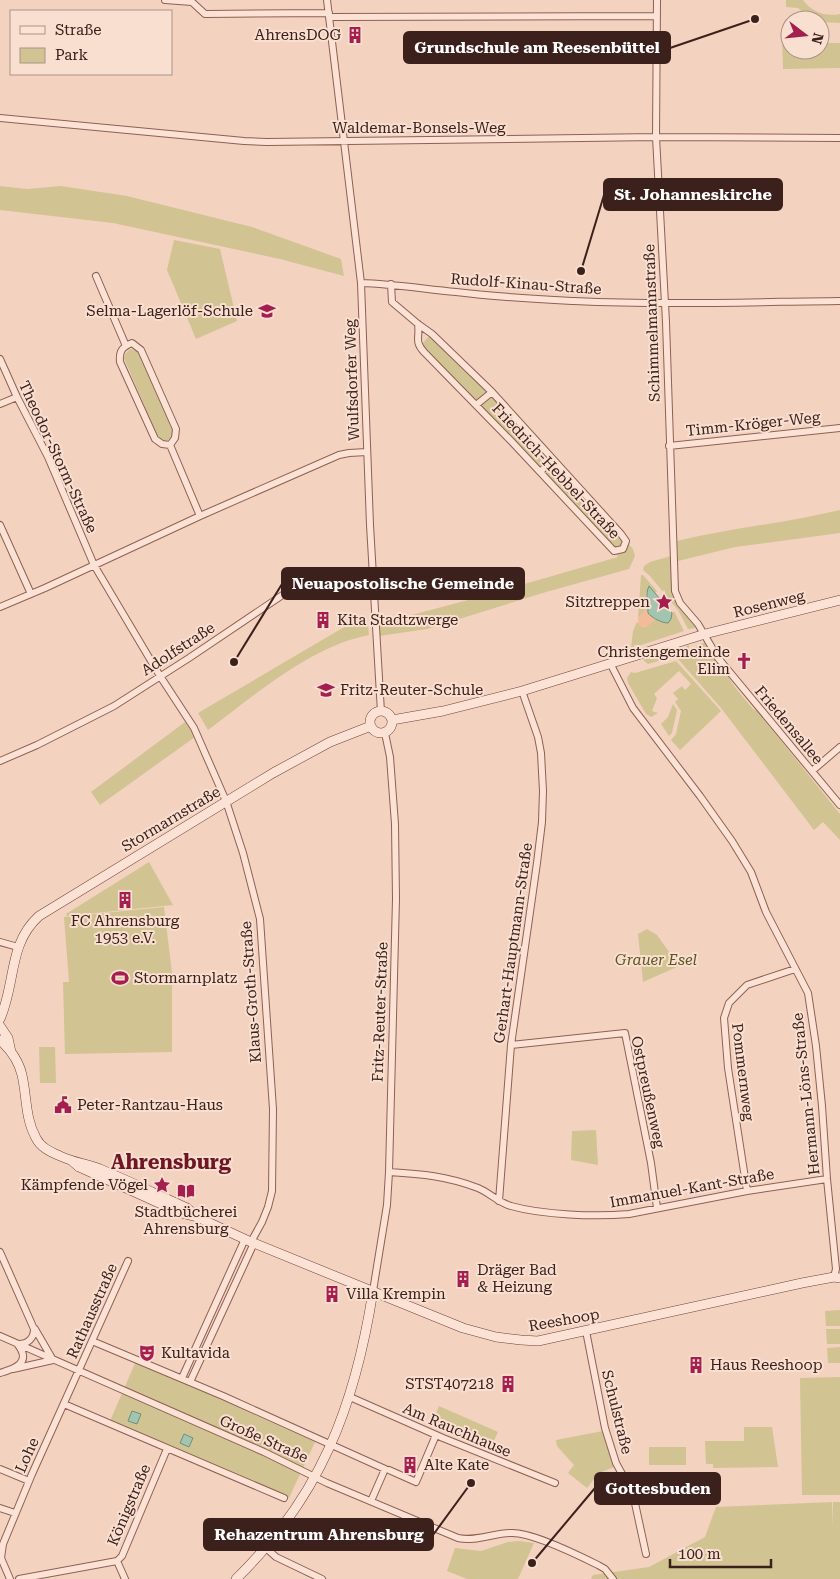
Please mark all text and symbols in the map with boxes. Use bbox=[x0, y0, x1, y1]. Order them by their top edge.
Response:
legend bbox=[10, 10, 172, 75]
north arrow bbox=[780, 10, 830, 60]
text: Straße bbox=[55, 21, 102, 39]
building icon: AhrensDOG bbox=[345, 25, 365, 45]
place label: AhrensDOG bbox=[254, 26, 341, 44]
text: N bbox=[808, 31, 827, 46]
callout: Grundschule am Reesenbüttel bbox=[404, 32, 670, 63]
text: Grundschule am Reesenbüttel bbox=[414, 38, 660, 57]
text: Park bbox=[55, 46, 89, 64]
street label: Waldemar-Bonsels-Weg bbox=[332, 119, 506, 137]
callout: St. Johanneskirche bbox=[604, 179, 782, 210]
text: St. Johanneskirche bbox=[614, 185, 772, 204]
street label: Schimmelmannstraße bbox=[640, 244, 664, 402]
street label: Rudolf-Kinau-Straße bbox=[450, 270, 602, 298]
school or university icon: Selma-Lagerlöf-Schule bbox=[257, 301, 277, 321]
place label: Selma-Lagerlöf-Schule bbox=[86, 302, 253, 320]
street label: Wulfsdorfer Weg bbox=[341, 318, 363, 441]
street label: Theodor-Storm-Straße bbox=[15, 378, 101, 536]
street label: Friedrich-Hebbel-Straße bbox=[488, 399, 624, 543]
street label: Timm-Kröger-Weg bbox=[685, 408, 822, 440]
callout: Neuapostolische Gemeinde bbox=[282, 568, 524, 599]
text: Neuapostolische Gemeinde bbox=[292, 574, 514, 593]
street label: Rosenweg bbox=[731, 586, 807, 622]
place icon: Sitztreppen bbox=[654, 592, 674, 612]
place label: Sitztreppen bbox=[566, 593, 650, 611]
building icon: Kita Stadtzwerge bbox=[313, 610, 333, 630]
place label: Kita Stadtzwerge bbox=[337, 611, 458, 629]
street label: Adolfstraße bbox=[138, 619, 218, 679]
place label: Christengemeinde Elim bbox=[597, 643, 730, 678]
church icon: Christengemeinde Elim bbox=[734, 651, 754, 671]
school or university icon: Fritz-Reuter-Schule bbox=[316, 680, 336, 700]
place label: Fritz-Reuter-Schule bbox=[340, 681, 483, 699]
street label: Friedensallee bbox=[751, 682, 827, 768]
street label: Stormarnstraße bbox=[118, 782, 224, 856]
street label: Gerhart-Hauptmann-Straße bbox=[490, 842, 536, 1044]
building icon: FC Ahrensburg 1953 e.V. bbox=[115, 890, 135, 910]
place label: FC Ahrensburg 1953 e.V. bbox=[71, 912, 180, 947]
street label: Klaus-Groth-Straße bbox=[237, 920, 265, 1064]
street label: Fritz-Reuter-Straße bbox=[369, 942, 391, 1082]
park label: Grauer Esel bbox=[615, 951, 697, 969]
sports icon: Stormarnplatz bbox=[110, 968, 130, 988]
place label: Stormarnplatz bbox=[134, 969, 237, 987]
street label: Hermann-Löns-Straße bbox=[789, 1012, 823, 1176]
street label: Pommernweg bbox=[728, 1022, 758, 1122]
street label: Ostpreußenweg bbox=[627, 1034, 669, 1150]
public building icon: Peter-Rantzau-Haus bbox=[53, 1095, 73, 1115]
place label: Peter-Rantzau-Haus bbox=[77, 1096, 223, 1114]
district label: Ahrensburg bbox=[111, 1150, 232, 1174]
street label: Immanuel-Kant-Straße bbox=[608, 1165, 776, 1211]
place icon: Kämpfende Vögel bbox=[152, 1175, 172, 1195]
place label: Kämpfende Vögel bbox=[21, 1176, 148, 1194]
library icon: Stadtbücherei Ahrensburg bbox=[176, 1181, 196, 1201]
place label: Stadtbücherei Ahrensburg bbox=[135, 1203, 237, 1238]
street label: Rathausstraße bbox=[63, 1261, 121, 1361]
place label: Dräger Bad & Heizung bbox=[477, 1261, 557, 1296]
building icon: Dräger Bad & Heizung bbox=[453, 1269, 473, 1289]
building icon: Villa Krempin bbox=[322, 1284, 342, 1304]
place label: Villa Krempin bbox=[346, 1285, 446, 1303]
street label: Reeshoop bbox=[527, 1305, 601, 1335]
theatre icon: Kultavida bbox=[137, 1343, 157, 1363]
place label: Kultavida bbox=[161, 1344, 230, 1362]
building icon: Haus Reeshoop bbox=[686, 1355, 706, 1375]
place label: Haus Reeshoop bbox=[710, 1356, 823, 1374]
street label: Schulstraße bbox=[598, 1368, 636, 1456]
building icon: STST407218 bbox=[498, 1374, 518, 1394]
place label: STST407218 bbox=[405, 1375, 494, 1393]
street label: Am Rauchhause bbox=[400, 1399, 514, 1461]
street label: Große Straße bbox=[217, 1411, 311, 1467]
street label: Lohe bbox=[11, 1435, 43, 1475]
building icon: Alte Kate bbox=[400, 1455, 420, 1475]
place label: Alte Kate bbox=[424, 1456, 489, 1474]
street label: Königstraße bbox=[104, 1461, 154, 1549]
callout: Gottesbuden bbox=[595, 1473, 720, 1504]
text: Gottesbuden bbox=[605, 1479, 711, 1498]
callout: Rehazentrum Ahrensburg bbox=[204, 1519, 433, 1550]
text: Rehazentrum Ahrensburg bbox=[214, 1525, 424, 1544]
scale bar bbox=[670, 1536, 771, 1568]
text: 100 m bbox=[678, 1545, 721, 1563]

